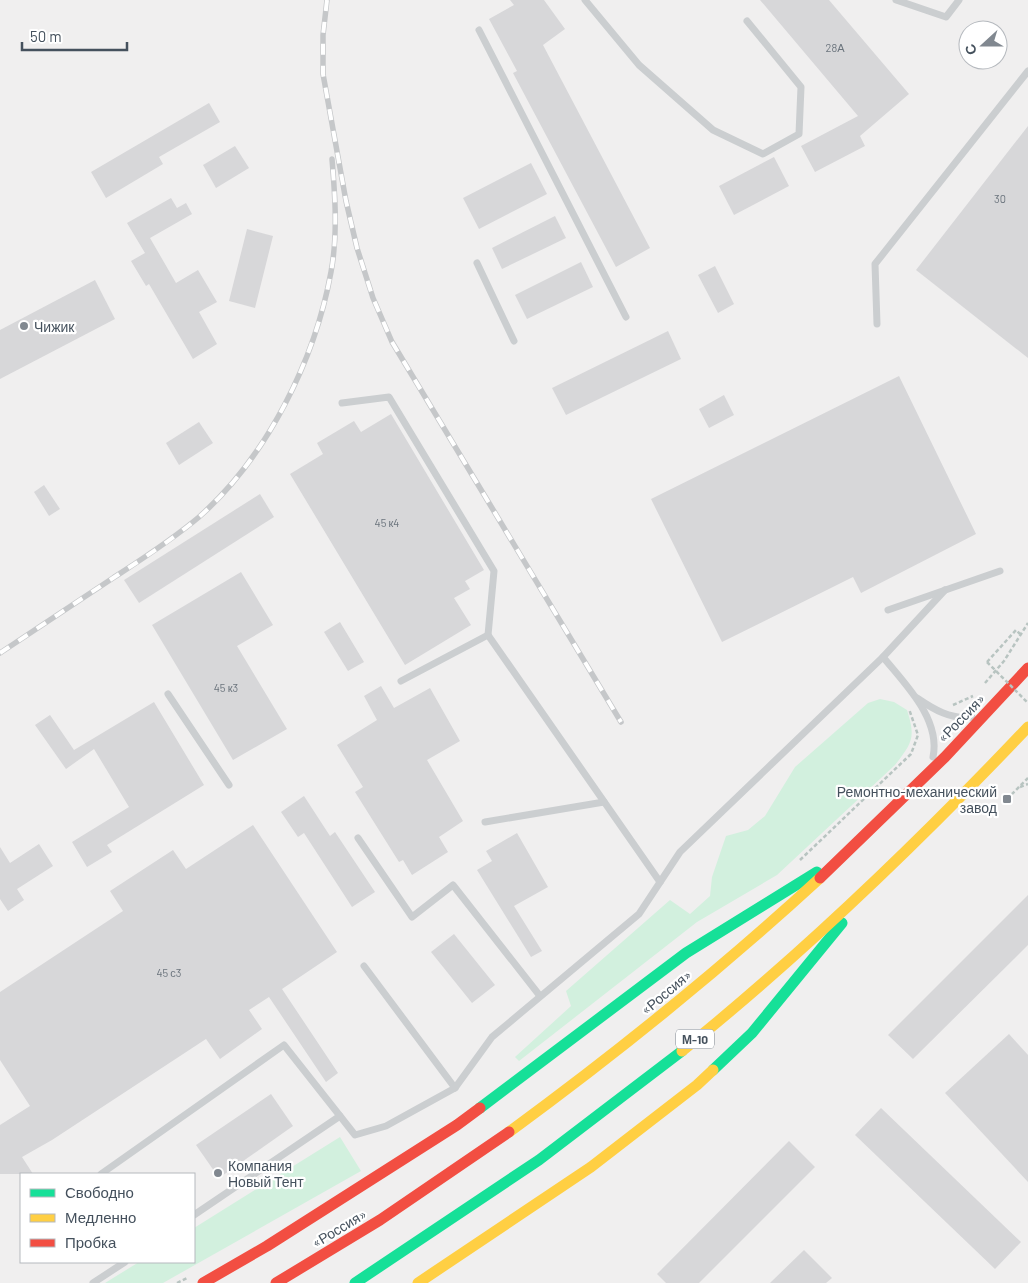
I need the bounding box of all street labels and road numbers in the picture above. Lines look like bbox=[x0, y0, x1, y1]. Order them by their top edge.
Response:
street label: «Россия» bbox=[934, 690, 988, 746]
street label: «Россия» bbox=[637, 966, 695, 1018]
road number: М-10 bbox=[676, 1030, 714, 1048]
street label: «Россия» bbox=[308, 1205, 370, 1251]

